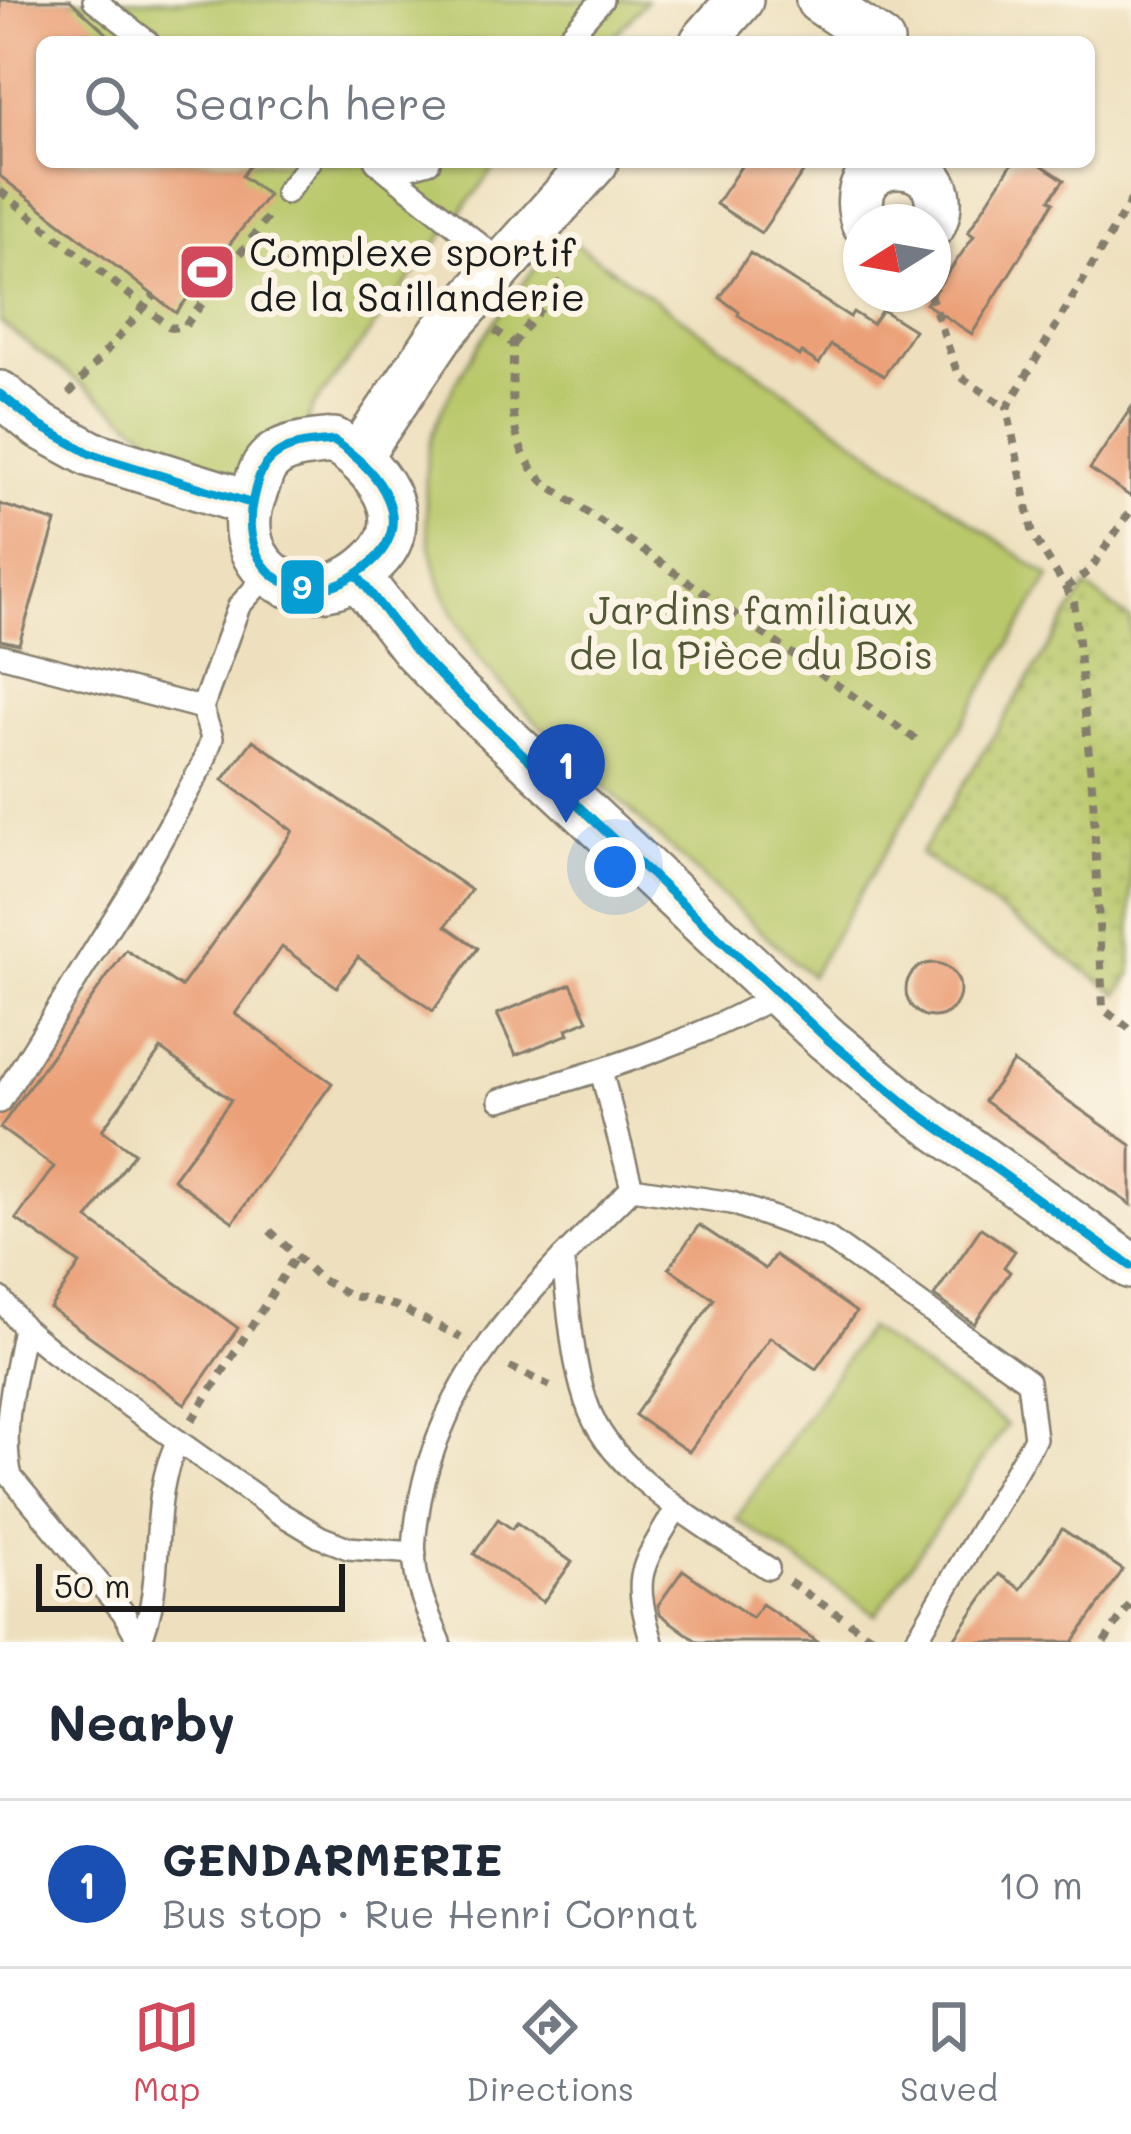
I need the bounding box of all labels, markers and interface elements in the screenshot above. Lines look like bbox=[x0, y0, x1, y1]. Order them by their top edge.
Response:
search box bbox=[36, 36, 1095, 168]
icon: search bbox=[78, 69, 144, 135]
text: Search here bbox=[174, 73, 448, 131]
north arrow bbox=[843, 204, 951, 312]
place label: Complexe sportif de la Saillanderie bbox=[249, 225, 585, 321]
sports icon: Complexe sportif de la Saillanderie bbox=[176, 241, 238, 303]
line badge: 9 bbox=[279, 558, 326, 616]
text: 9 bbox=[292, 564, 312, 607]
park label: Jardins familiaux de la Pièce du Bois bbox=[569, 583, 933, 679]
pin: 1 bbox=[527, 724, 605, 823]
your location bbox=[585, 837, 645, 897]
scale bar bbox=[36, 1558, 345, 1611]
text: 50 m bbox=[54, 1563, 130, 1606]
text: Nearby bbox=[48, 1687, 235, 1754]
text: GENDARMERIE bbox=[162, 1829, 502, 1887]
text: 1 bbox=[78, 1858, 96, 1909]
text: 10 m bbox=[998, 1858, 1083, 1909]
text: Bus stop · Rue Henri Cornat bbox=[162, 1887, 698, 1938]
tab: Map bbox=[133, 1994, 200, 2109]
tab: Directions bbox=[466, 1994, 634, 2109]
tab: Saved bbox=[900, 1994, 998, 2109]

